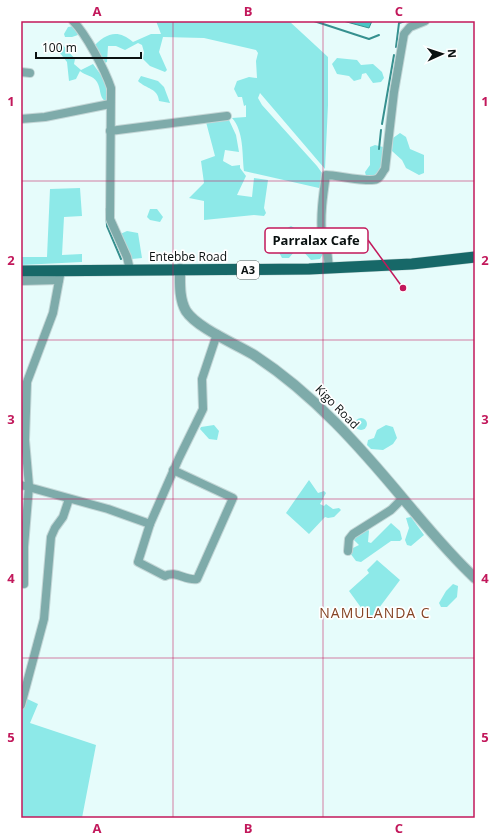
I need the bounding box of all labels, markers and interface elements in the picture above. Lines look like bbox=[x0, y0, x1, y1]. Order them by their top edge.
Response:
text: A bbox=[93, 2, 102, 20]
text: B bbox=[244, 2, 253, 20]
text: C bbox=[395, 2, 403, 20]
scale bar bbox=[36, 34, 141, 60]
north arrow bbox=[422, 34, 462, 74]
text: 100 m bbox=[42, 39, 77, 56]
text: N bbox=[445, 49, 460, 58]
text: 1 bbox=[7, 92, 15, 110]
text: 1 bbox=[481, 92, 489, 110]
callout: Parralax Cafe bbox=[265, 228, 368, 253]
text: Parralax Cafe bbox=[272, 231, 360, 249]
street label: Entebbe Road bbox=[149, 248, 227, 265]
text: 2 bbox=[7, 251, 15, 269]
text: 2 bbox=[481, 251, 489, 269]
road number: A3 bbox=[237, 261, 259, 279]
street label: Kigo Road bbox=[312, 381, 363, 432]
text: 3 bbox=[7, 410, 15, 428]
text: 3 bbox=[481, 410, 489, 428]
text: 4 bbox=[7, 569, 15, 587]
text: 4 bbox=[481, 569, 489, 587]
district label: NAMULANDA C bbox=[319, 603, 431, 622]
text: 5 bbox=[7, 728, 15, 746]
text: 5 bbox=[481, 728, 489, 746]
text: A bbox=[93, 819, 102, 837]
text: B bbox=[244, 819, 253, 837]
text: C bbox=[395, 819, 403, 837]

